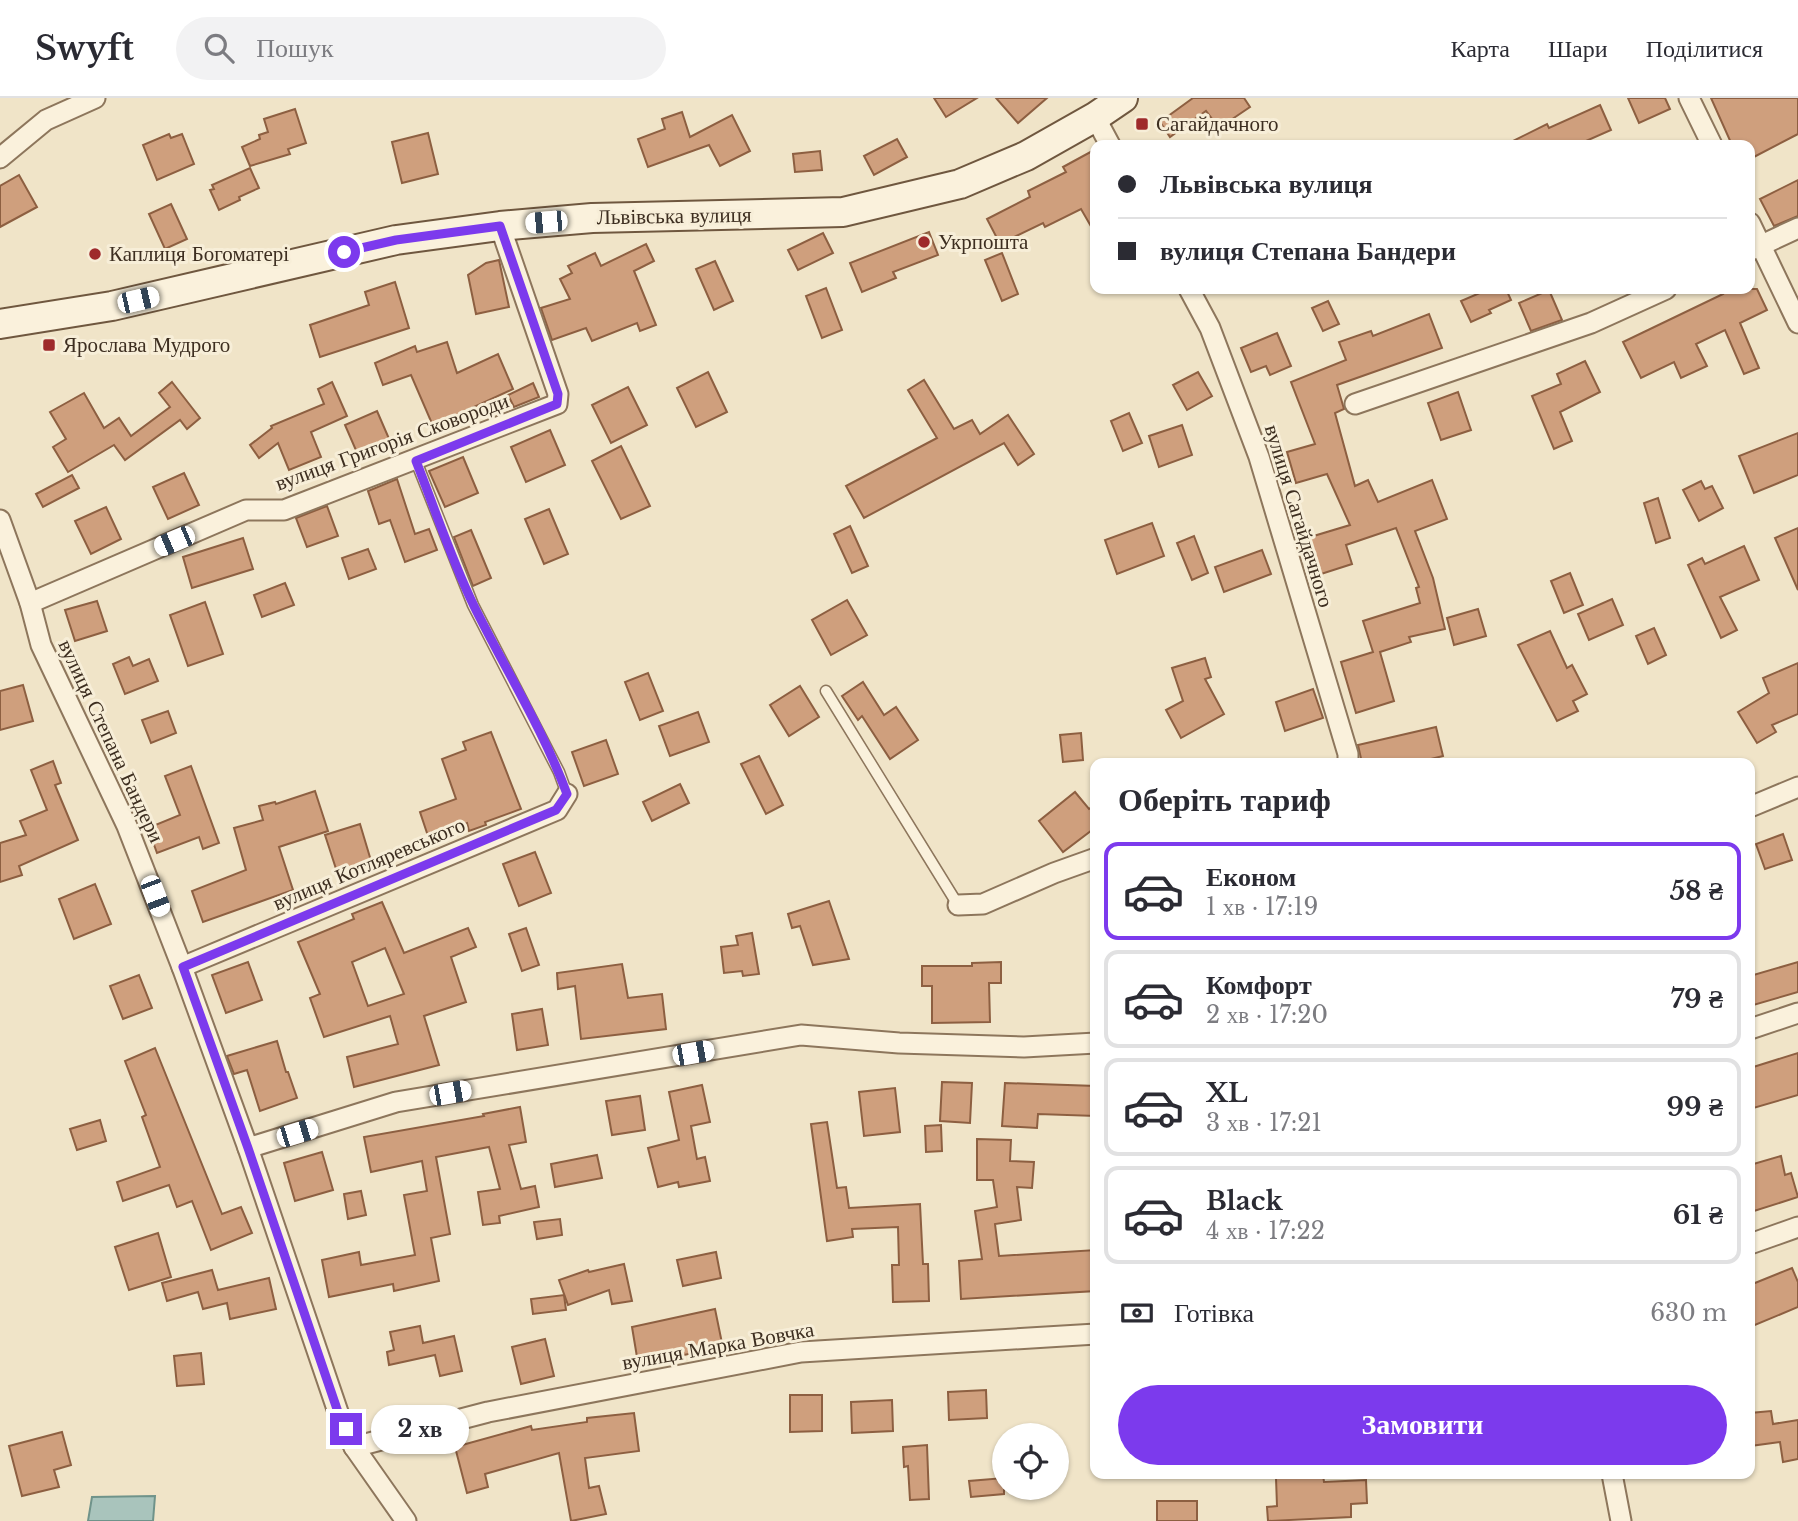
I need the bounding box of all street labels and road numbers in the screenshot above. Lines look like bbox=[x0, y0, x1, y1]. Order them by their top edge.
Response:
street label: Львівська вулиця bbox=[596, 202, 752, 230]
street label: вулиця Григорія Сковороди bbox=[272, 388, 512, 496]
street label: вулиця Сагайдачного bbox=[1259, 421, 1339, 611]
street label: вулиця Степана Бандери bbox=[52, 635, 170, 847]
street label: вулиця Котляревського bbox=[269, 812, 469, 916]
street label: вулиця Марка Вовчка bbox=[620, 1316, 817, 1376]

